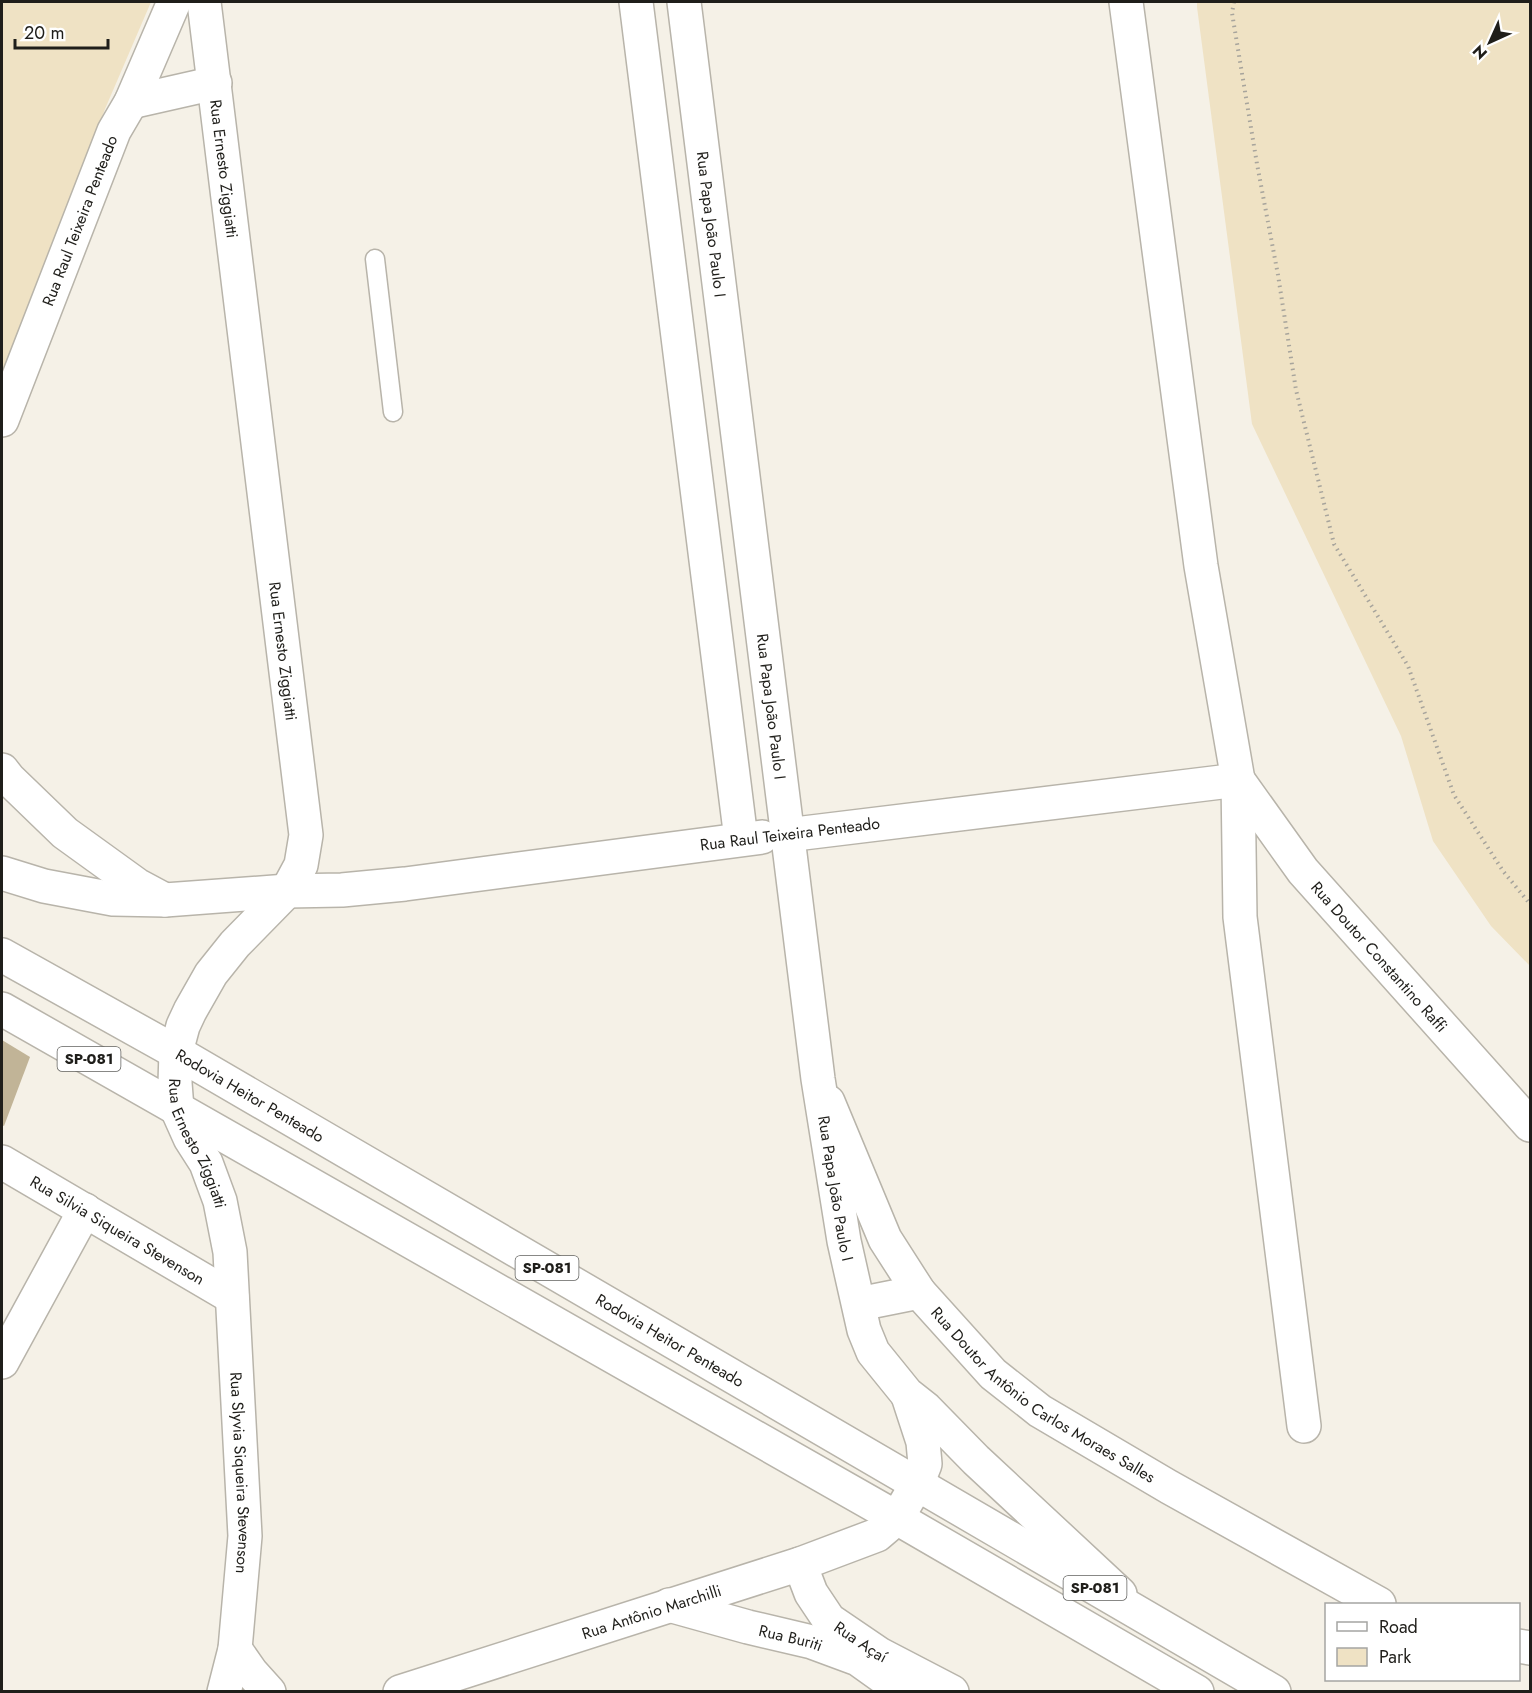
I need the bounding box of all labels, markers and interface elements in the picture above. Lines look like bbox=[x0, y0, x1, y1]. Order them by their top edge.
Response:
scale bar bbox=[15, 12, 108, 50]
north arrow bbox=[1460, 12, 1520, 72]
text: 20 m bbox=[24, 20, 64, 46]
text: N bbox=[1467, 40, 1492, 65]
street label: Rua Ernesto Ziggiatti bbox=[205, 98, 244, 239]
street label: Rua Raul Teixeira Penteado bbox=[36, 132, 123, 309]
street label: Rua Papa João Paulo I bbox=[691, 150, 732, 299]
street label: Rua Ernesto Ziggiatti bbox=[264, 580, 303, 722]
street label: Rua Papa João Paulo I bbox=[751, 632, 792, 781]
street label: Rua Raul Teixeira Penteado bbox=[699, 812, 882, 856]
street label: Rua Doutor Constantino Raffi bbox=[1306, 876, 1453, 1037]
street label: Rodovia Heitor Penteado bbox=[172, 1043, 329, 1148]
road number: SP-081 bbox=[58, 1047, 121, 1071]
street label: Rua Ernesto Ziggiatti bbox=[163, 1078, 233, 1210]
street label: Rua Papa João Paulo I bbox=[813, 1114, 860, 1263]
street label: Rua Silvia Siqueira Stevenson bbox=[26, 1170, 209, 1290]
road number: SP-081 bbox=[516, 1256, 578, 1280]
street label: Rodovia Heitor Penteado bbox=[591, 1288, 749, 1392]
street label: Rua Doutor Antônio Carlos Moraes Salles bbox=[926, 1301, 1160, 1488]
street label: Rua Slyvia Siqueira Stevenson bbox=[225, 1371, 257, 1575]
road number: SP-081 bbox=[1064, 1576, 1126, 1600]
street label: Rua Antônio Marchilli bbox=[579, 1578, 724, 1645]
legend bbox=[1325, 1603, 1520, 1681]
text: Road bbox=[1379, 1614, 1418, 1640]
street label: Rua Açaí bbox=[830, 1615, 892, 1668]
street label: Rua Buriti bbox=[757, 1618, 826, 1657]
text: Park bbox=[1379, 1644, 1411, 1670]

